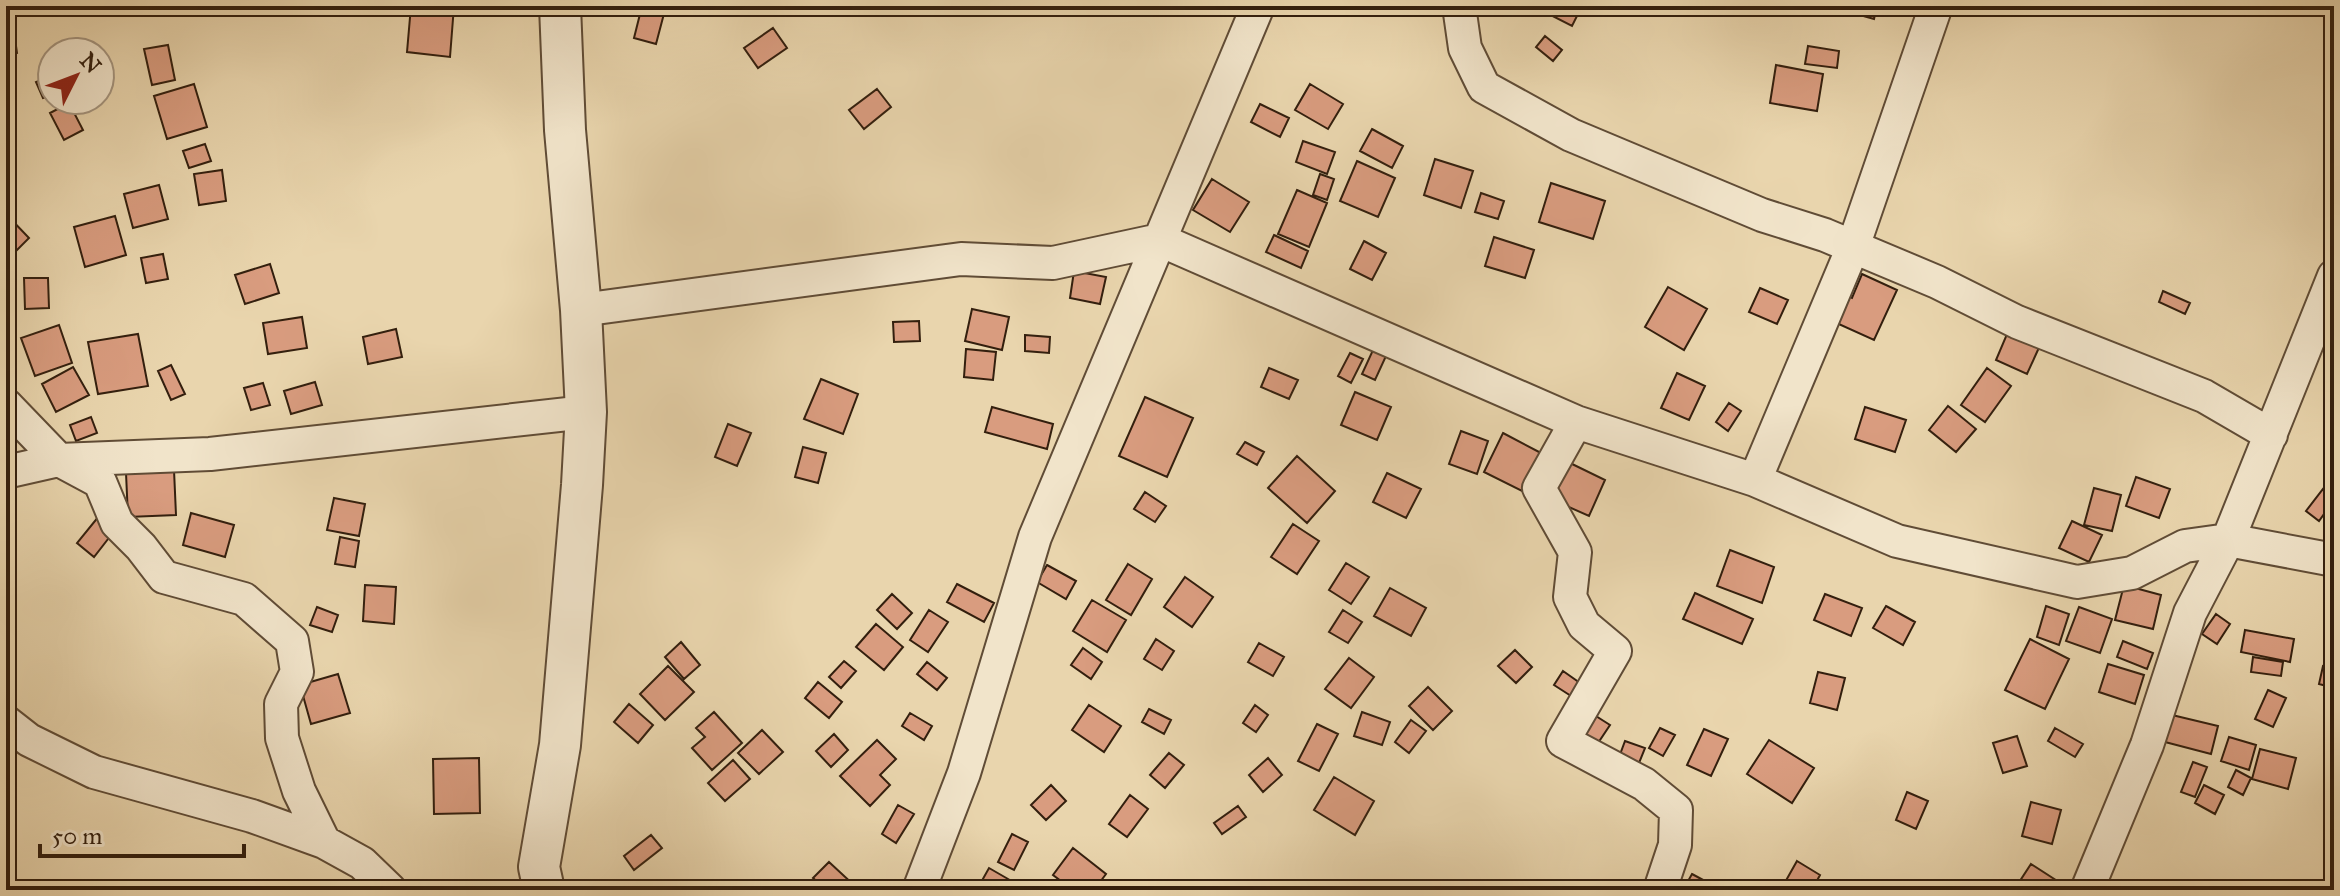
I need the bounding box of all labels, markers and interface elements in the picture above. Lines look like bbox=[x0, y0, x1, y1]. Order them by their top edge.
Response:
north arrow bbox=[36, 36, 116, 116]
text: N bbox=[74, 47, 107, 79]
scale bar bbox=[40, 808, 244, 858]
text: 50 m bbox=[52, 821, 102, 851]

